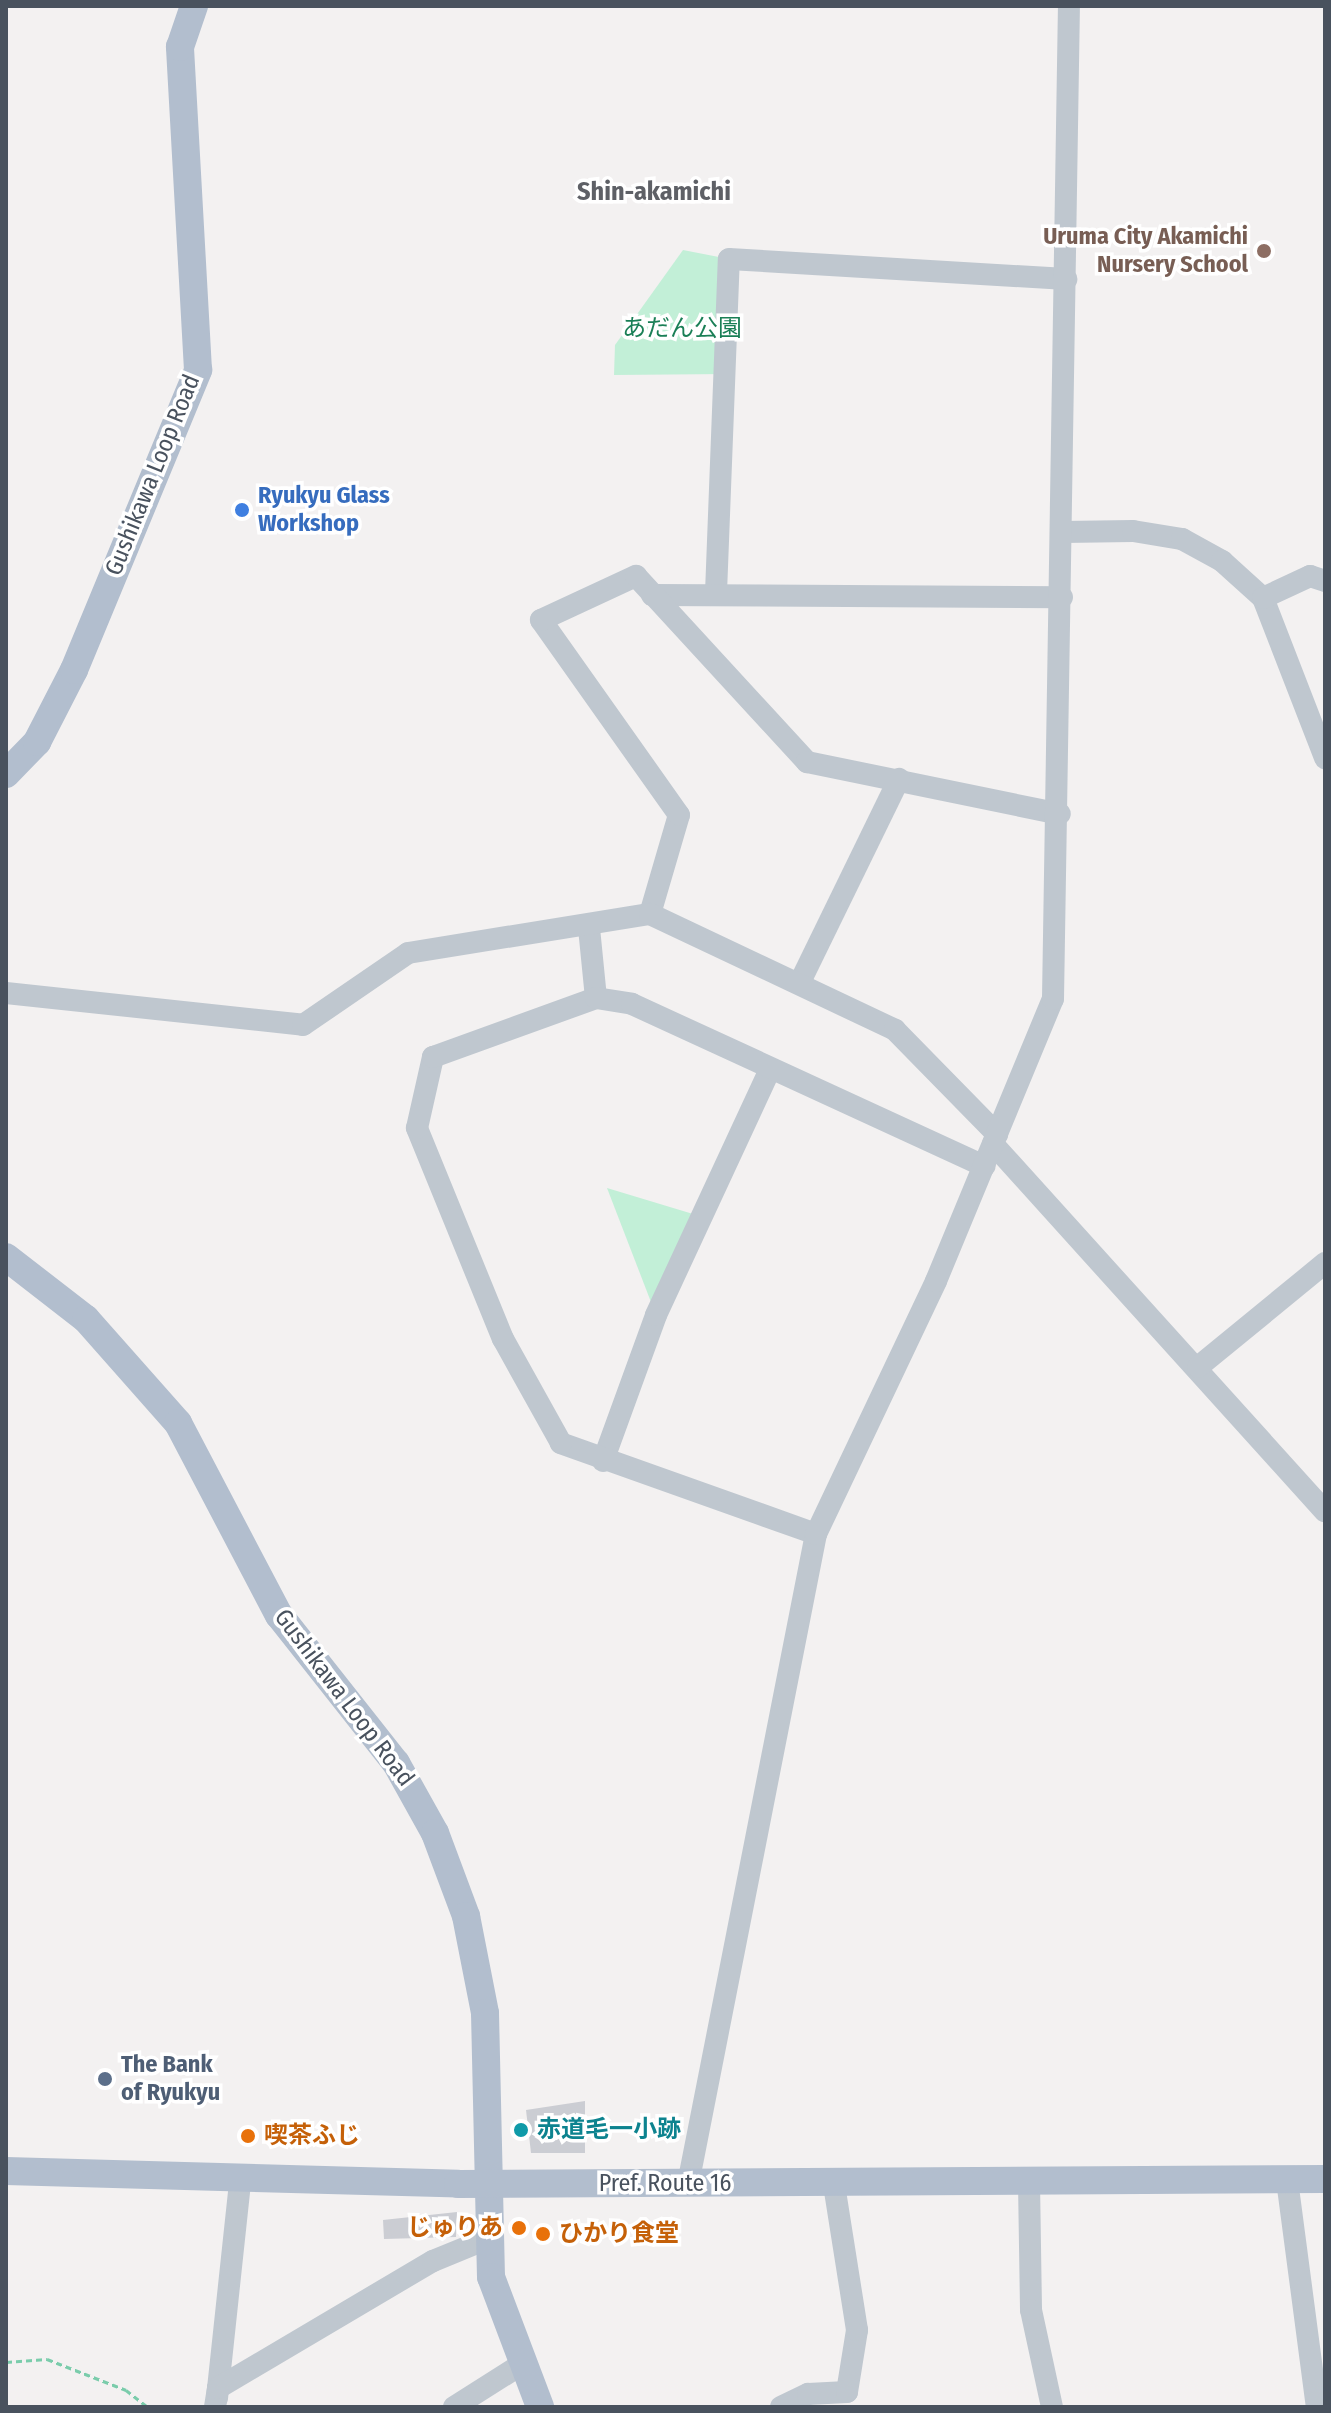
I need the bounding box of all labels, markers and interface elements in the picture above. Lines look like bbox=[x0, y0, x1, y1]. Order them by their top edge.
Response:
district label: Shin-akamichi bbox=[577, 176, 731, 208]
place label: Uruma City Akamichi Nursery School bbox=[1043, 223, 1248, 279]
marker: Uruma City Akamichi Nursery School bbox=[1255, 242, 1273, 260]
park label: あだん公園 bbox=[622, 315, 742, 343]
street label: Gushikawa Loop Road bbox=[100, 370, 206, 580]
place label: Ryukyu Glass Workshop bbox=[258, 482, 390, 538]
marker: Ryukyu Glass Workshop bbox=[233, 501, 251, 519]
street label: Gushikawa Loop Road bbox=[268, 1604, 420, 1792]
place label: The Bank of Ryukyu bbox=[121, 2051, 220, 2107]
marker: The Bank of Ryukyu bbox=[96, 2070, 114, 2088]
place label: 赤道毛一小跡 bbox=[537, 2116, 681, 2144]
marker: 赤道毛一小跡 bbox=[512, 2121, 530, 2139]
place label: 喫茶ふじ bbox=[264, 2122, 360, 2150]
marker: 喫茶ふじ bbox=[239, 2127, 257, 2145]
street label: Pref. Route 16 bbox=[599, 2170, 731, 2198]
place label: じゅりあ bbox=[407, 2214, 503, 2242]
marker: じゅりあ bbox=[510, 2219, 528, 2237]
place label: ひかり食堂 bbox=[559, 2220, 679, 2248]
marker: ひかり食堂 bbox=[534, 2225, 552, 2243]

